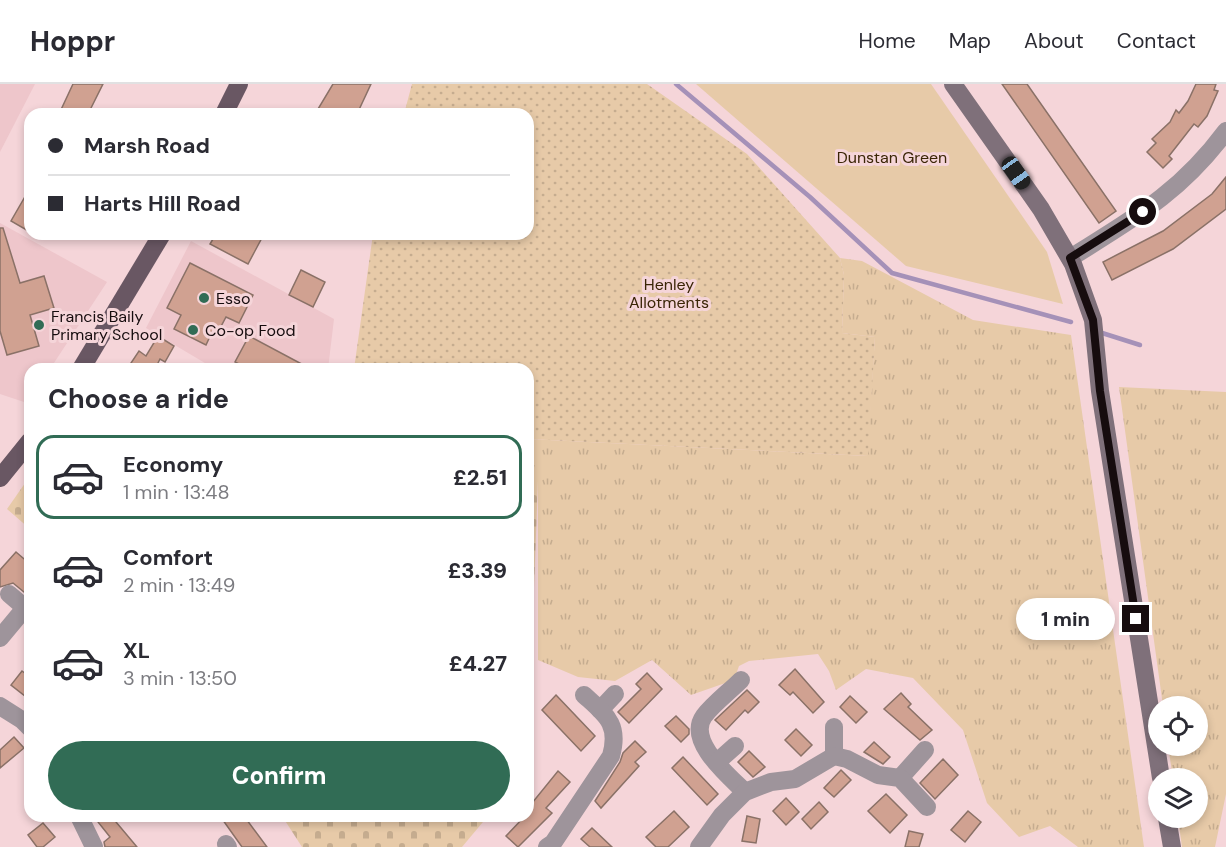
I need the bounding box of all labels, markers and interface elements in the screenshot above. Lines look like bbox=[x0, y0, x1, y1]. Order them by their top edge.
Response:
text: Hoppr bbox=[30, 23, 115, 60]
text: Home bbox=[858, 27, 916, 55]
text: Map bbox=[949, 27, 991, 55]
text: About bbox=[1024, 27, 1084, 55]
text: Contact bbox=[1117, 27, 1196, 55]
text: Marsh Road bbox=[84, 131, 210, 160]
park label: Dunstan Green bbox=[837, 147, 947, 168]
car bbox=[998, 153, 1034, 193]
text: Harts Hill Road bbox=[84, 189, 241, 218]
route start bbox=[1129, 198, 1156, 225]
park label: Henley Allotments bbox=[629, 274, 709, 313]
place label: Esso bbox=[216, 288, 251, 309]
marker: Esso bbox=[197, 291, 211, 305]
place label: Francis Baily Primary School bbox=[51, 306, 162, 345]
marker: Francis Baily Primary School bbox=[32, 318, 46, 332]
place label: Co-op Food bbox=[205, 320, 296, 341]
marker: Co-op Food bbox=[186, 323, 200, 337]
text: Choose a ride bbox=[48, 381, 229, 416]
icon: car bbox=[51, 450, 105, 504]
text: Economy bbox=[123, 450, 223, 479]
text: £2.51 bbox=[453, 463, 507, 492]
text: 1 min · 13:48 bbox=[123, 479, 230, 505]
icon: car bbox=[51, 543, 105, 597]
text: Comfort bbox=[123, 543, 213, 572]
text: £3.39 bbox=[447, 556, 507, 585]
text: 2 min · 13:49 bbox=[123, 572, 235, 598]
callout: 1 min bbox=[1016, 598, 1115, 640]
route end bbox=[1122, 605, 1149, 632]
text: 1 min bbox=[1041, 606, 1090, 632]
icon: car bbox=[51, 636, 105, 690]
text: XL bbox=[123, 636, 150, 665]
text: £4.27 bbox=[449, 649, 507, 678]
text: 3 min · 13:50 bbox=[123, 665, 237, 691]
map controls bbox=[1148, 696, 1208, 828]
button: locate bbox=[1148, 696, 1208, 756]
button: Confirm bbox=[48, 741, 510, 810]
button: layers bbox=[1148, 768, 1208, 828]

